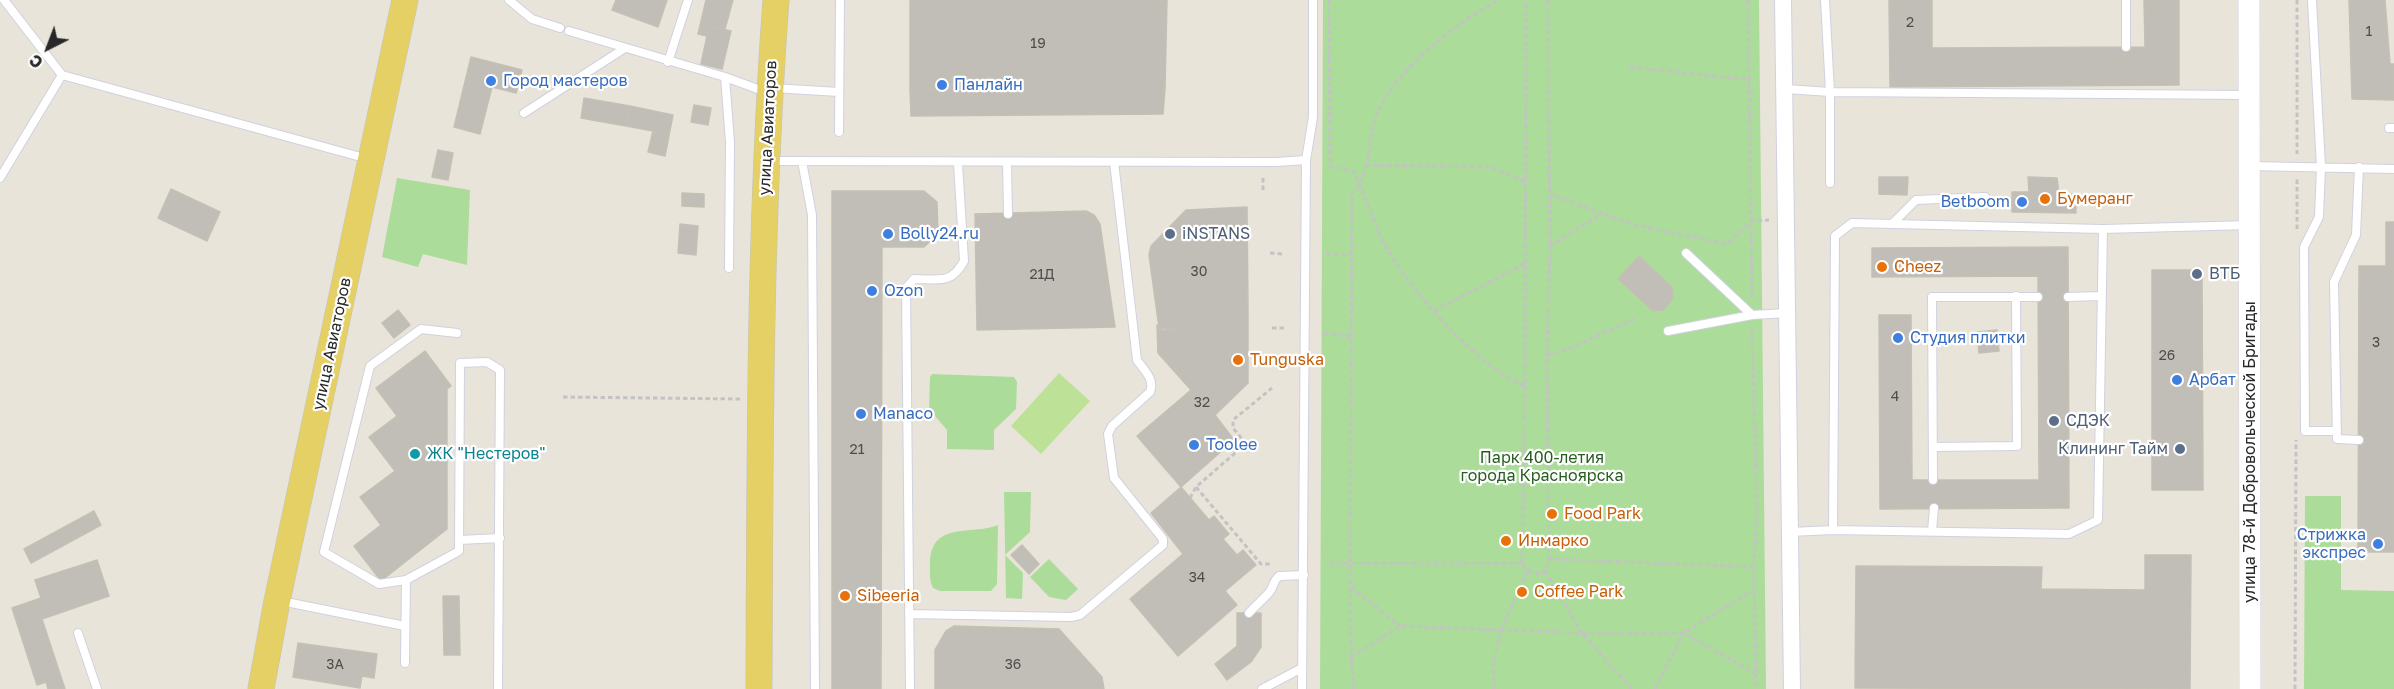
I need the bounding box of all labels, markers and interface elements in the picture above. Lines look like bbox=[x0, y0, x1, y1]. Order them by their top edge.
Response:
house number: 2 bbox=[1906, 15, 1914, 31]
north arrow bbox=[18, 18, 78, 78]
house number: 1 bbox=[2366, 24, 2372, 40]
house number: 19 bbox=[1030, 36, 1046, 52]
text: С bbox=[25, 50, 47, 73]
street label: улица Авиаторов bbox=[755, 60, 781, 196]
place label: Город мастеров bbox=[503, 71, 627, 91]
marker: Город мастеров bbox=[484, 74, 498, 88]
place label: Панлайн bbox=[954, 75, 1023, 95]
marker: Панлайн bbox=[935, 78, 949, 92]
place label: Бумеранг bbox=[2057, 189, 2133, 209]
place label: Betboom bbox=[1940, 192, 2010, 212]
marker: Бумеранг bbox=[2038, 192, 2052, 206]
marker: Betboom bbox=[2015, 195, 2029, 209]
place label: Bolly24.ru bbox=[900, 224, 979, 244]
place label: iNSTANS bbox=[1182, 224, 1250, 244]
marker: Bolly24.ru bbox=[881, 227, 895, 241]
marker: iNSTANS bbox=[1163, 227, 1177, 241]
place label: Cheez bbox=[1894, 257, 1941, 277]
marker: Cheez bbox=[1875, 260, 1889, 274]
house number: 30 bbox=[1191, 264, 1207, 280]
place label: ВТБ bbox=[2209, 264, 2240, 284]
house number: 21Д bbox=[1029, 267, 1055, 283]
marker: ВТБ bbox=[2190, 267, 2204, 281]
street label: улица Авиаторов bbox=[309, 276, 355, 412]
place label: Ozon bbox=[884, 281, 923, 301]
marker: Ozon bbox=[865, 284, 879, 298]
street label: улица 78-й Добровольческой Бригады bbox=[2240, 301, 2260, 603]
place label: Студия плитки bbox=[1910, 328, 2026, 348]
marker: Студия плитки bbox=[1891, 331, 1905, 345]
house number: 3 bbox=[2372, 335, 2380, 351]
house number: 26 bbox=[2159, 348, 2175, 364]
place label: Tunguska bbox=[1250, 350, 1324, 370]
marker: Tunguska bbox=[1231, 353, 1245, 367]
place label: Арбат bbox=[2189, 370, 2236, 390]
marker: Арбат bbox=[2170, 373, 2184, 387]
house number: 4 bbox=[1891, 389, 1899, 405]
house number: 32 bbox=[1194, 395, 1210, 411]
place label: Manaco bbox=[873, 404, 933, 424]
marker: Manaco bbox=[854, 407, 868, 421]
place label: СДЭК bbox=[2066, 411, 2110, 431]
marker: СДЭК bbox=[2047, 414, 2061, 428]
place label: Toolee bbox=[1206, 435, 1257, 455]
marker: Toolee bbox=[1187, 438, 1201, 452]
place label: Клининг Тайм bbox=[2058, 439, 2168, 459]
house number: 21 bbox=[850, 442, 864, 458]
marker: Клининг Тайм bbox=[2173, 442, 2187, 456]
place label: ЖК "Нестеров" bbox=[427, 444, 545, 464]
marker: ЖК "Нестеров" bbox=[408, 447, 422, 461]
park label: Парк 400-летия города Красноярска bbox=[1461, 448, 1623, 486]
place label: Food Park bbox=[1564, 504, 1641, 524]
marker: Food Park bbox=[1545, 507, 1559, 521]
place label: Стрижка экспрес bbox=[2297, 525, 2366, 563]
place label: Инмарко bbox=[1518, 531, 1589, 551]
marker: Инмарко bbox=[1499, 534, 1513, 548]
marker: Стрижка экспрес bbox=[2371, 537, 2385, 551]
house number: 34 bbox=[1189, 570, 1205, 586]
place label: Coffee Park bbox=[1534, 582, 1623, 602]
marker: Coffee Park bbox=[1515, 585, 1529, 599]
place label: Sibeeria bbox=[857, 586, 919, 606]
marker: Sibeeria bbox=[838, 589, 852, 603]
house number: 3А bbox=[326, 657, 344, 673]
house number: 36 bbox=[1005, 657, 1021, 673]

